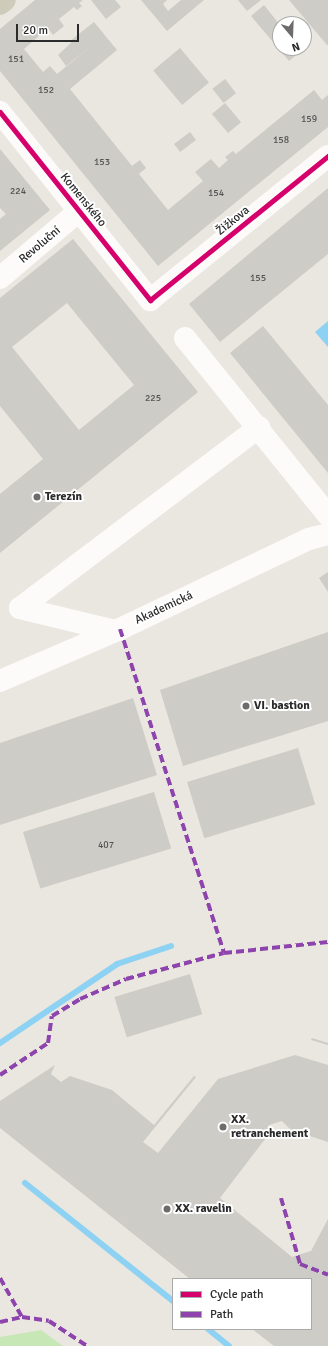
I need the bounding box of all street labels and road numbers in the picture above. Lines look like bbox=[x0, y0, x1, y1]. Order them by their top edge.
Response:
street label: Komenského bbox=[57, 170, 109, 230]
street label: Žižkova bbox=[213, 203, 253, 239]
street label: Revoluční bbox=[16, 223, 64, 267]
street label: Akademická bbox=[133, 588, 195, 628]

